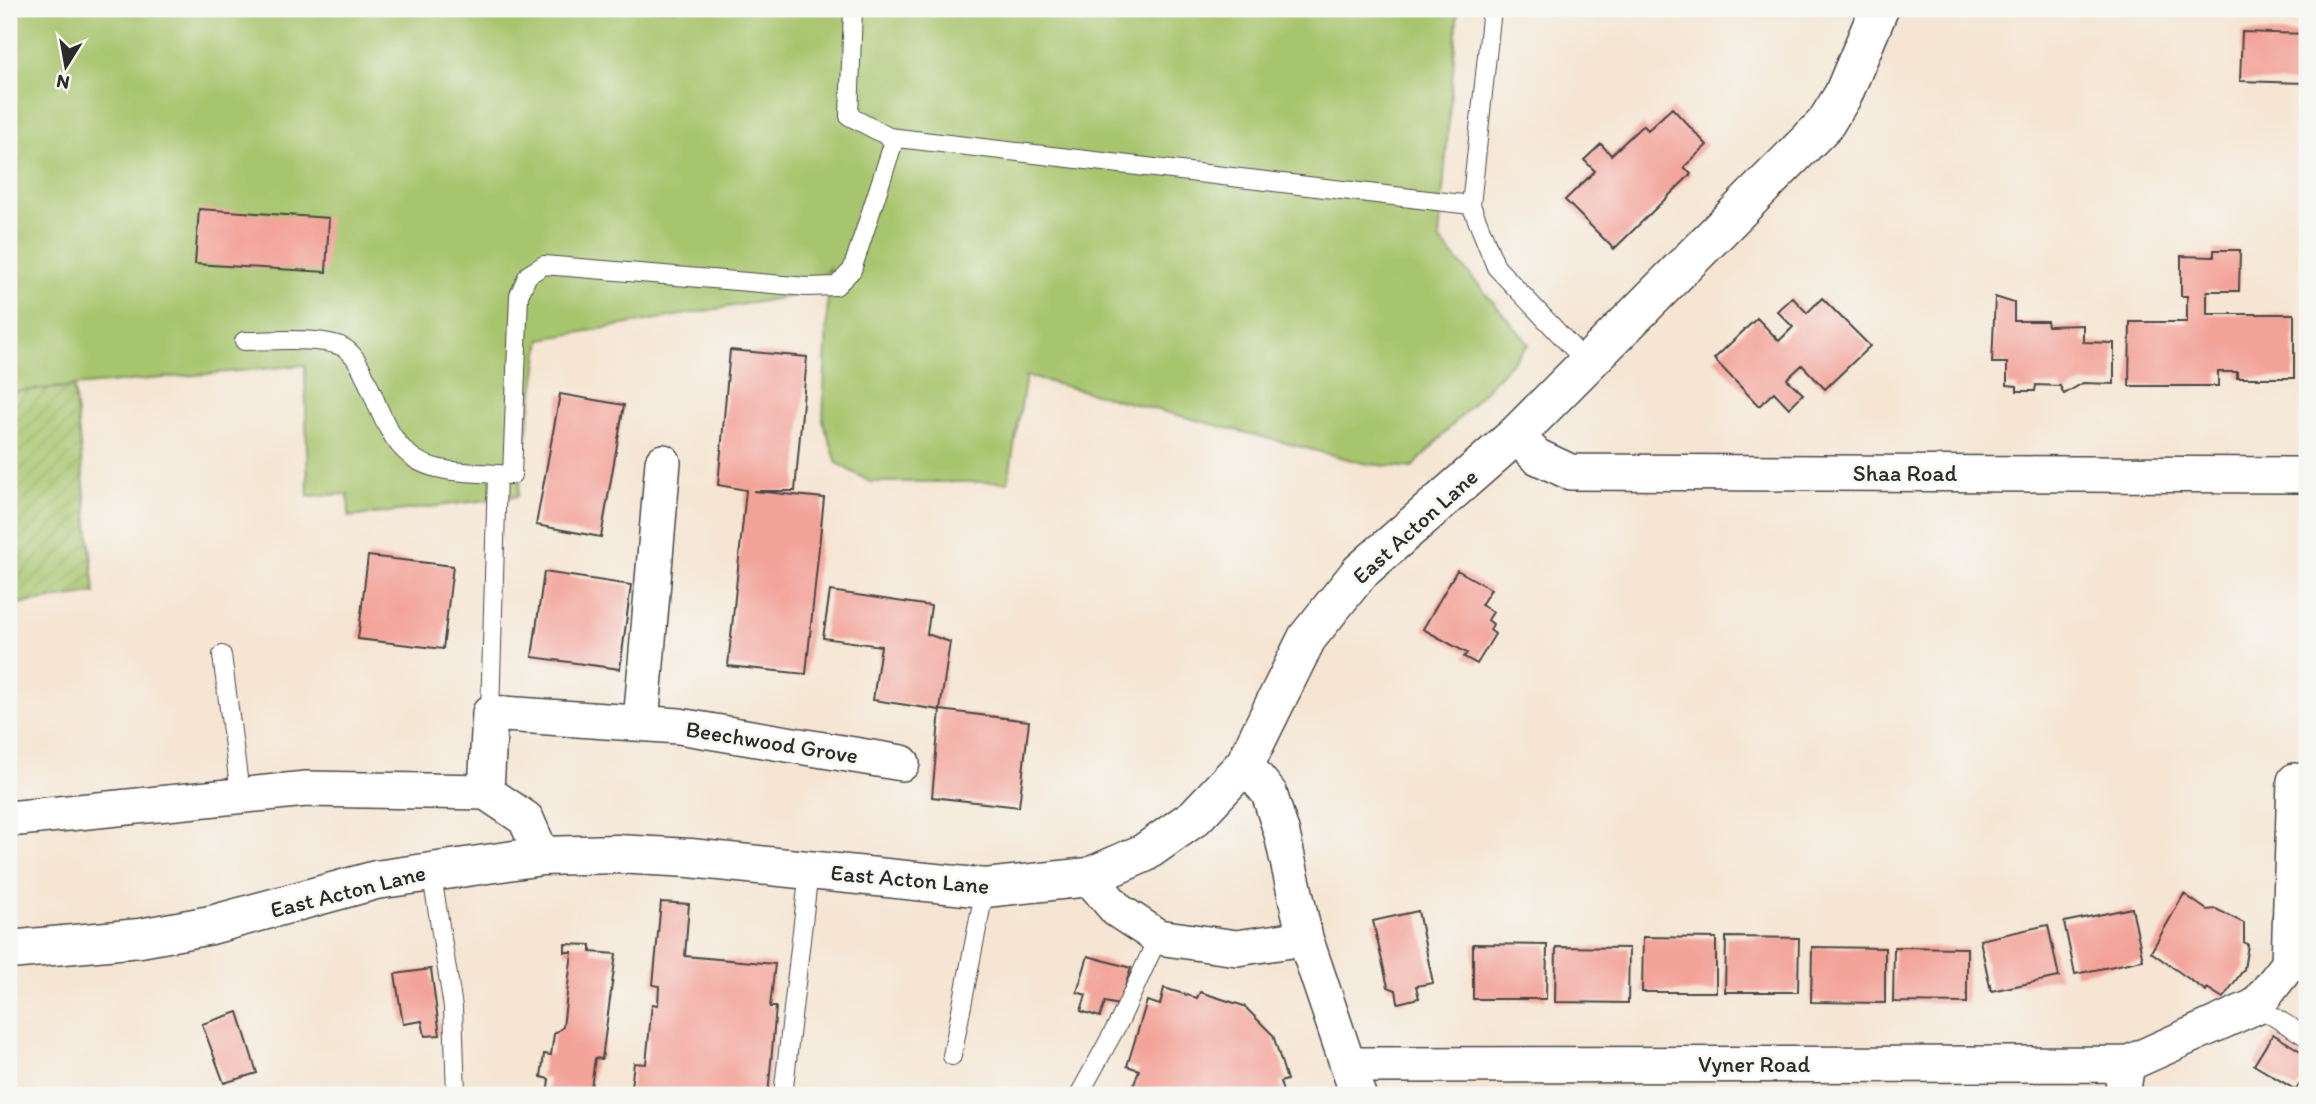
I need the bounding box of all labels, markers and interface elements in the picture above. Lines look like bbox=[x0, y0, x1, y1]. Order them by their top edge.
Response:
north arrow bbox=[32, 32, 102, 102]
text: N bbox=[54, 70, 71, 95]
street label: Shaa Road bbox=[1853, 459, 1957, 487]
street label: East Acton Lane bbox=[1347, 462, 1483, 590]
street label: Beechwood Grove bbox=[684, 715, 860, 769]
street label: East Acton Lane bbox=[267, 858, 429, 924]
street label: East Acton Lane bbox=[830, 858, 990, 900]
street label: Vyner Road bbox=[1698, 1050, 1810, 1078]

